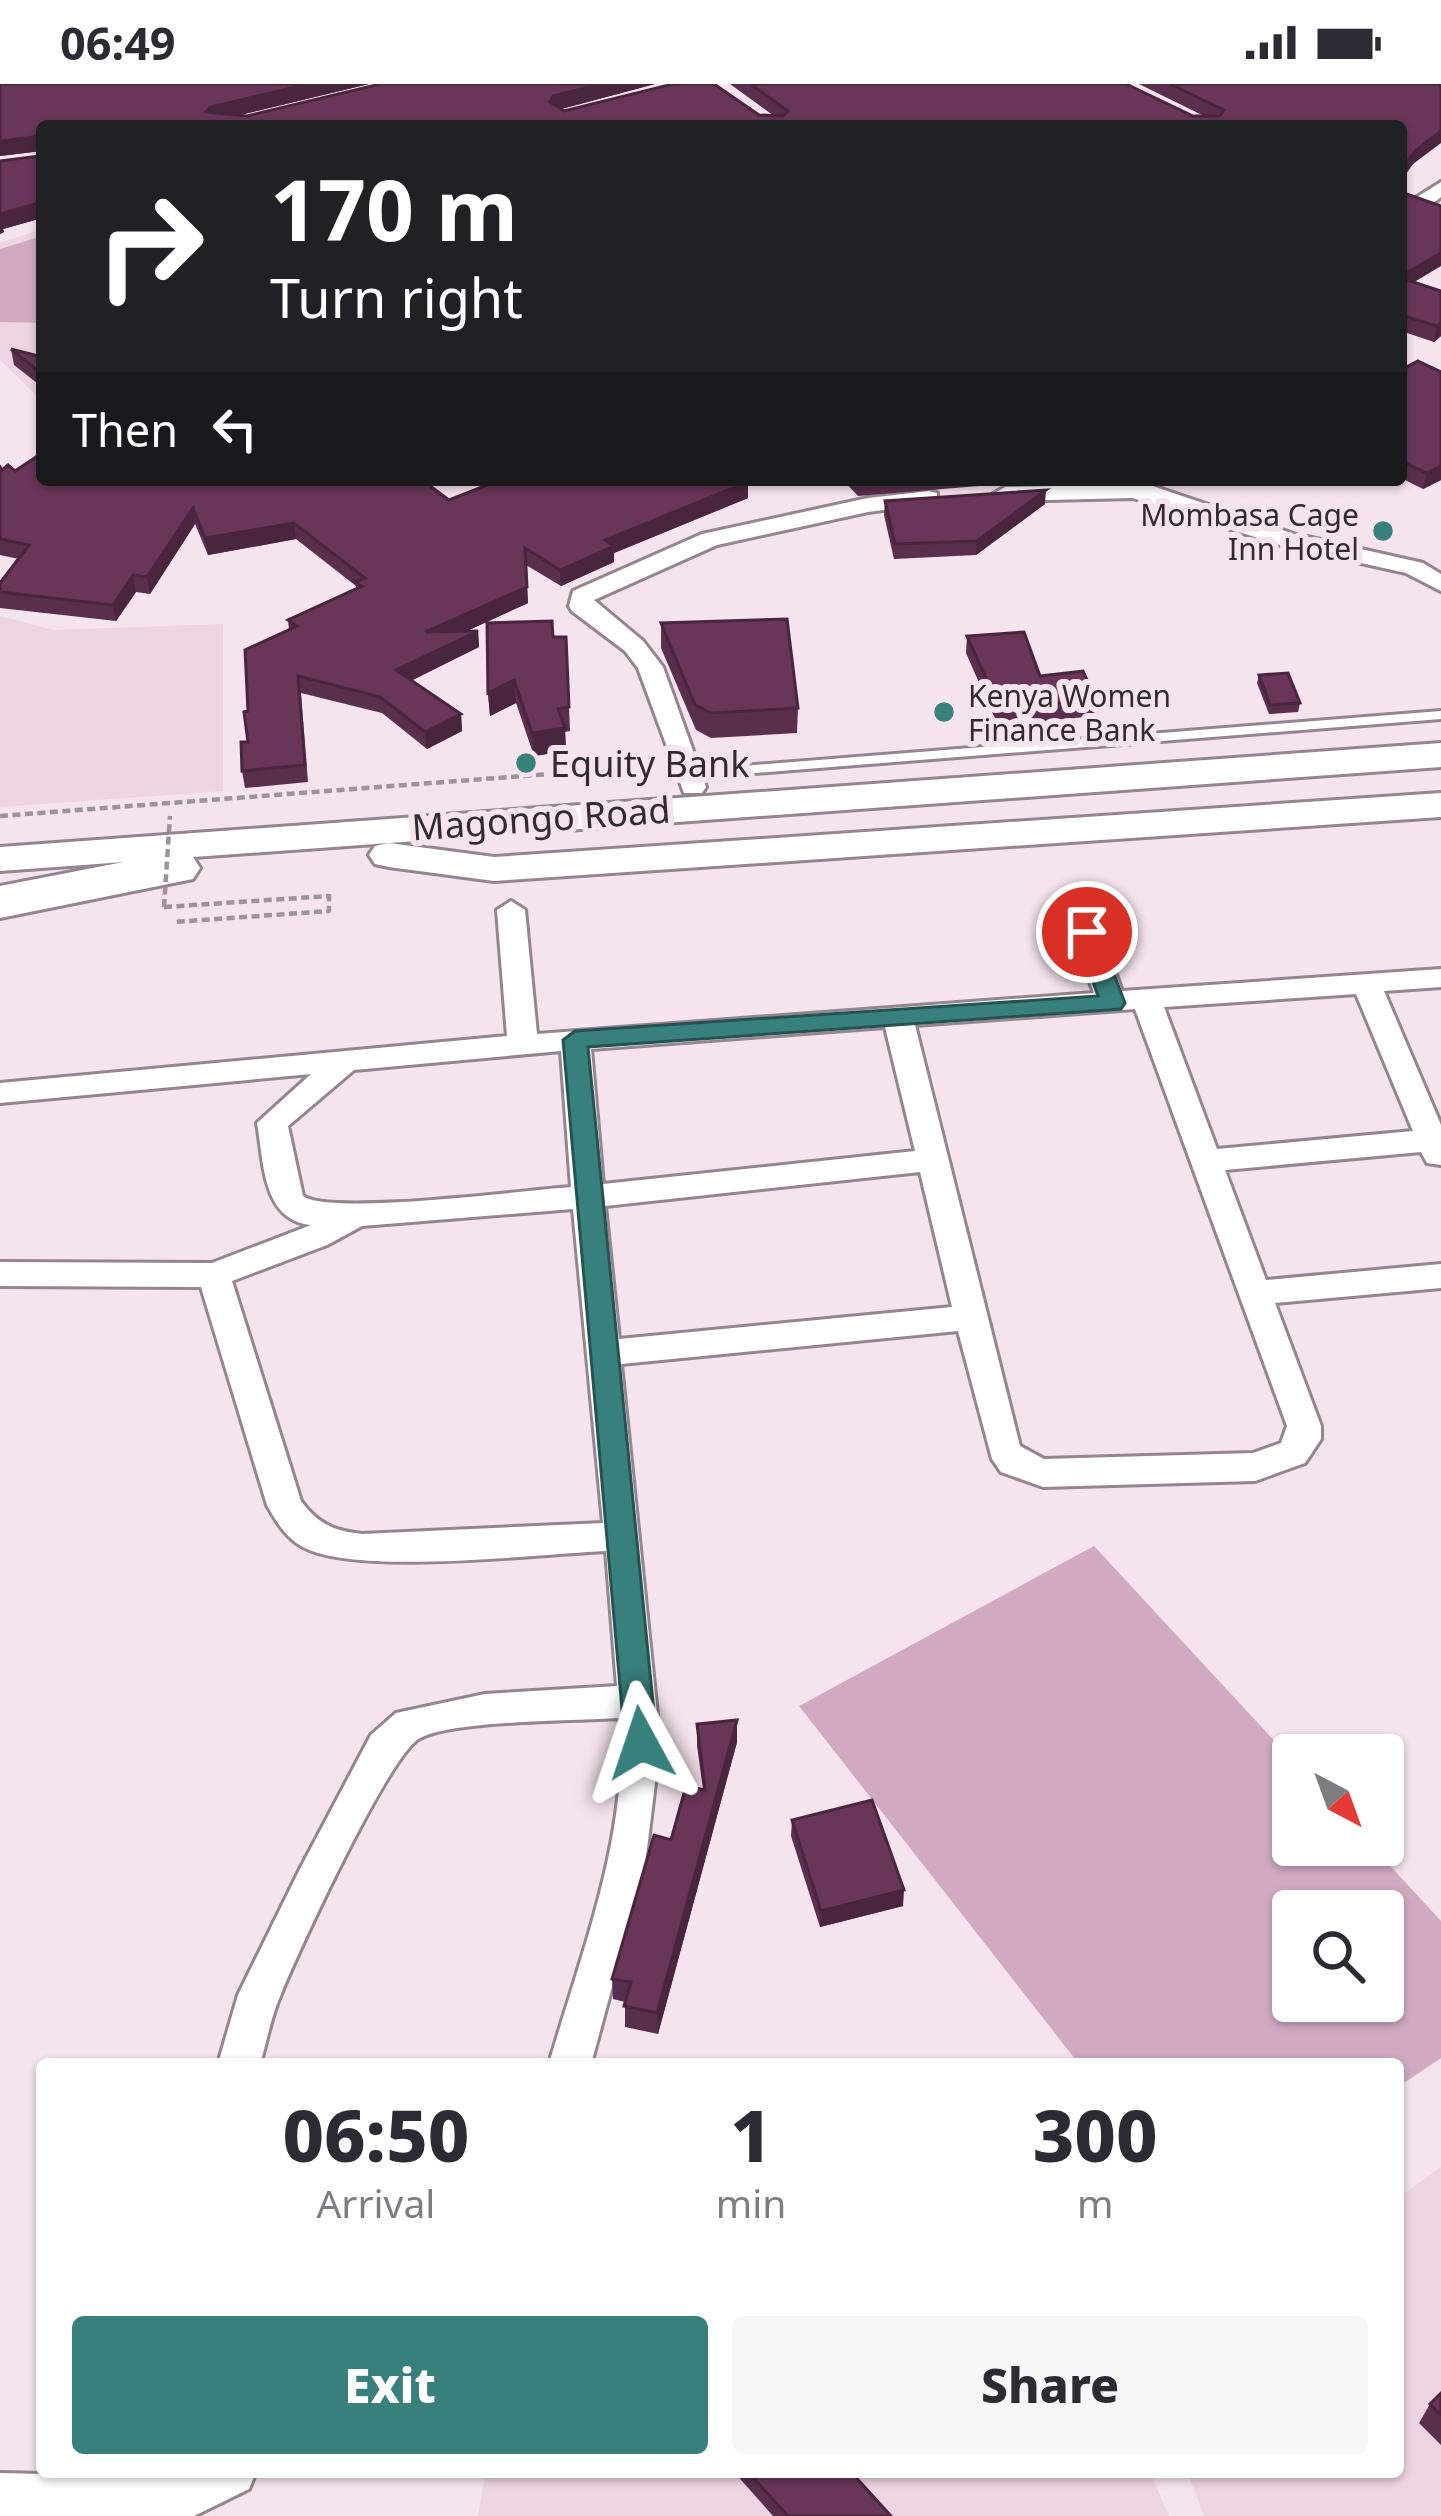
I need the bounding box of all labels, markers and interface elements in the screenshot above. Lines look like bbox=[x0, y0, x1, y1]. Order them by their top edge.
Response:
text: 06:49 bbox=[60, 12, 176, 73]
text: 170 m bbox=[270, 151, 518, 266]
icon: right bbox=[72, 168, 228, 324]
text: Turn right bbox=[270, 260, 523, 334]
icon: left bbox=[202, 396, 268, 462]
text: Then bbox=[72, 399, 178, 460]
place label: Mombasa Cage Inn Hotel bbox=[1140, 494, 1359, 569]
marker: Mombasa Cage Inn Hotel bbox=[1370, 518, 1396, 544]
place label: Kenya Women Finance Bank bbox=[968, 675, 1171, 750]
marker: Kenya Women Finance Bank bbox=[931, 699, 957, 725]
place label: Equity Bank bbox=[550, 739, 749, 788]
marker: Equity Bank bbox=[513, 750, 539, 776]
street label: Magongo Road bbox=[410, 785, 672, 851]
pin bbox=[1036, 881, 1138, 983]
icon: arrive bbox=[1054, 899, 1120, 965]
position arrow bbox=[578, 1680, 704, 1806]
north arrow bbox=[1272, 1734, 1404, 1866]
map controls bbox=[1272, 1734, 1404, 2022]
button: search bbox=[1272, 1890, 1404, 2022]
text: 06:50 bbox=[282, 2085, 469, 2183]
text: 1 bbox=[730, 2085, 772, 2183]
text: 300 bbox=[1033, 2085, 1158, 2183]
text: Arrival bbox=[316, 2176, 435, 2229]
text: min bbox=[716, 2176, 786, 2229]
text: m bbox=[1077, 2176, 1113, 2229]
button: Exit bbox=[72, 2316, 708, 2454]
button: Share bbox=[732, 2316, 1368, 2454]

